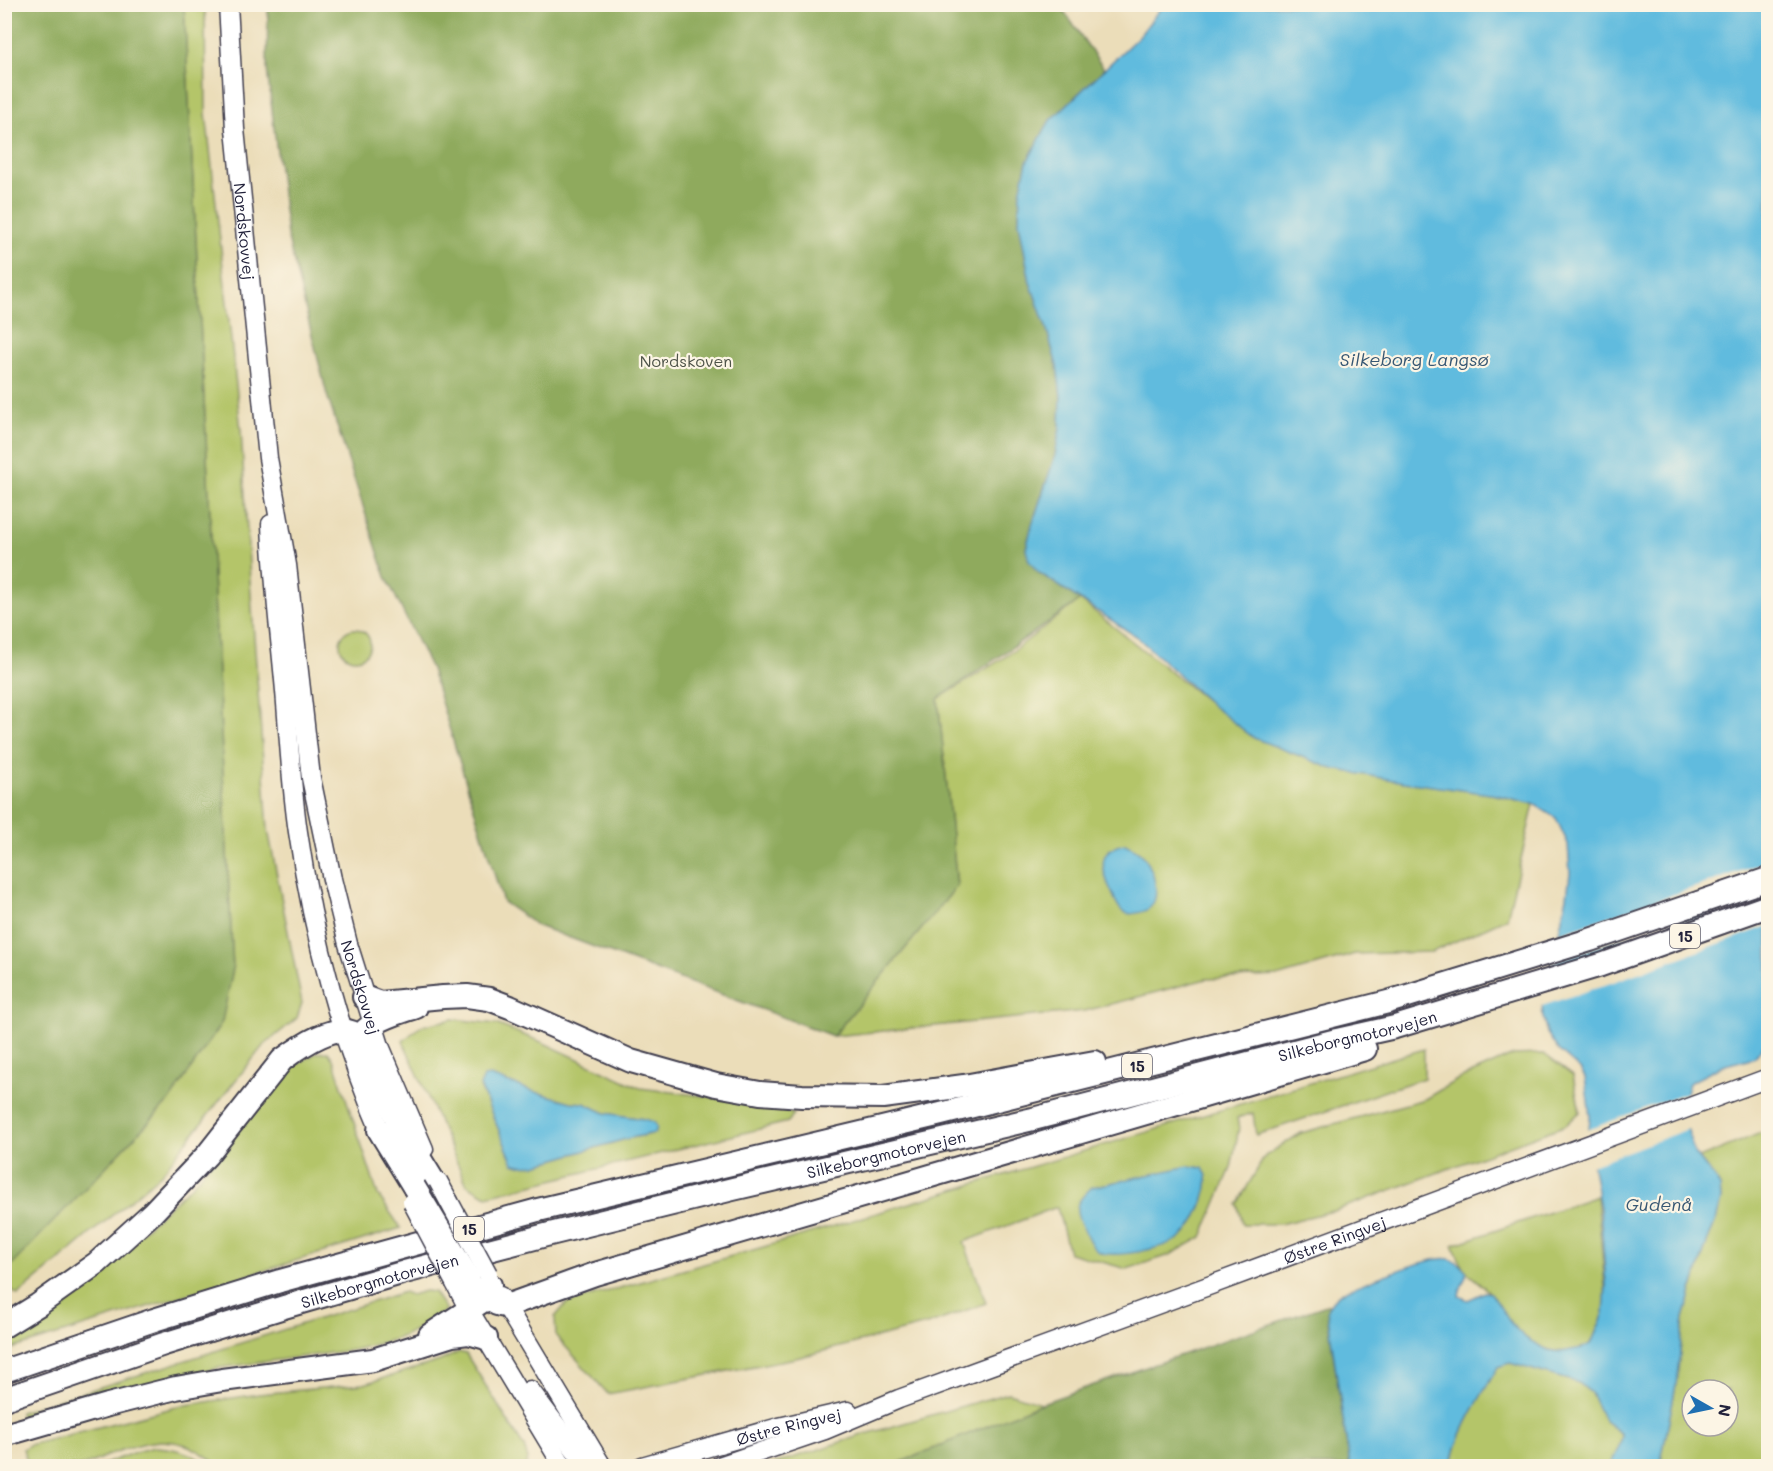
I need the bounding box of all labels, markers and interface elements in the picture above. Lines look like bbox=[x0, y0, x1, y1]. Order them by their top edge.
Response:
street label: Nordskovvej bbox=[230, 182, 261, 281]
water label: Silkeborg Langsø bbox=[1340, 347, 1489, 371]
park label: Nordskoven bbox=[640, 350, 732, 371]
road number: 15 bbox=[1670, 924, 1700, 948]
street label: Nordskovvej bbox=[337, 937, 386, 1037]
street label: Silkeborgmotorvejen bbox=[1276, 1005, 1439, 1065]
road number: 15 bbox=[1122, 1054, 1152, 1078]
street label: Silkeborgmotorvejen bbox=[804, 1125, 967, 1182]
water label: Gudenå bbox=[1626, 1192, 1692, 1216]
street label: Østre Ringvej bbox=[1280, 1211, 1389, 1268]
road number: 15 bbox=[454, 1217, 484, 1241]
street label: Silkeborgmotorvejen bbox=[298, 1248, 461, 1312]
north arrow bbox=[1680, 1378, 1740, 1438]
street label: Østre Ringvej bbox=[734, 1402, 843, 1449]
text: N bbox=[1714, 1403, 1737, 1418]

